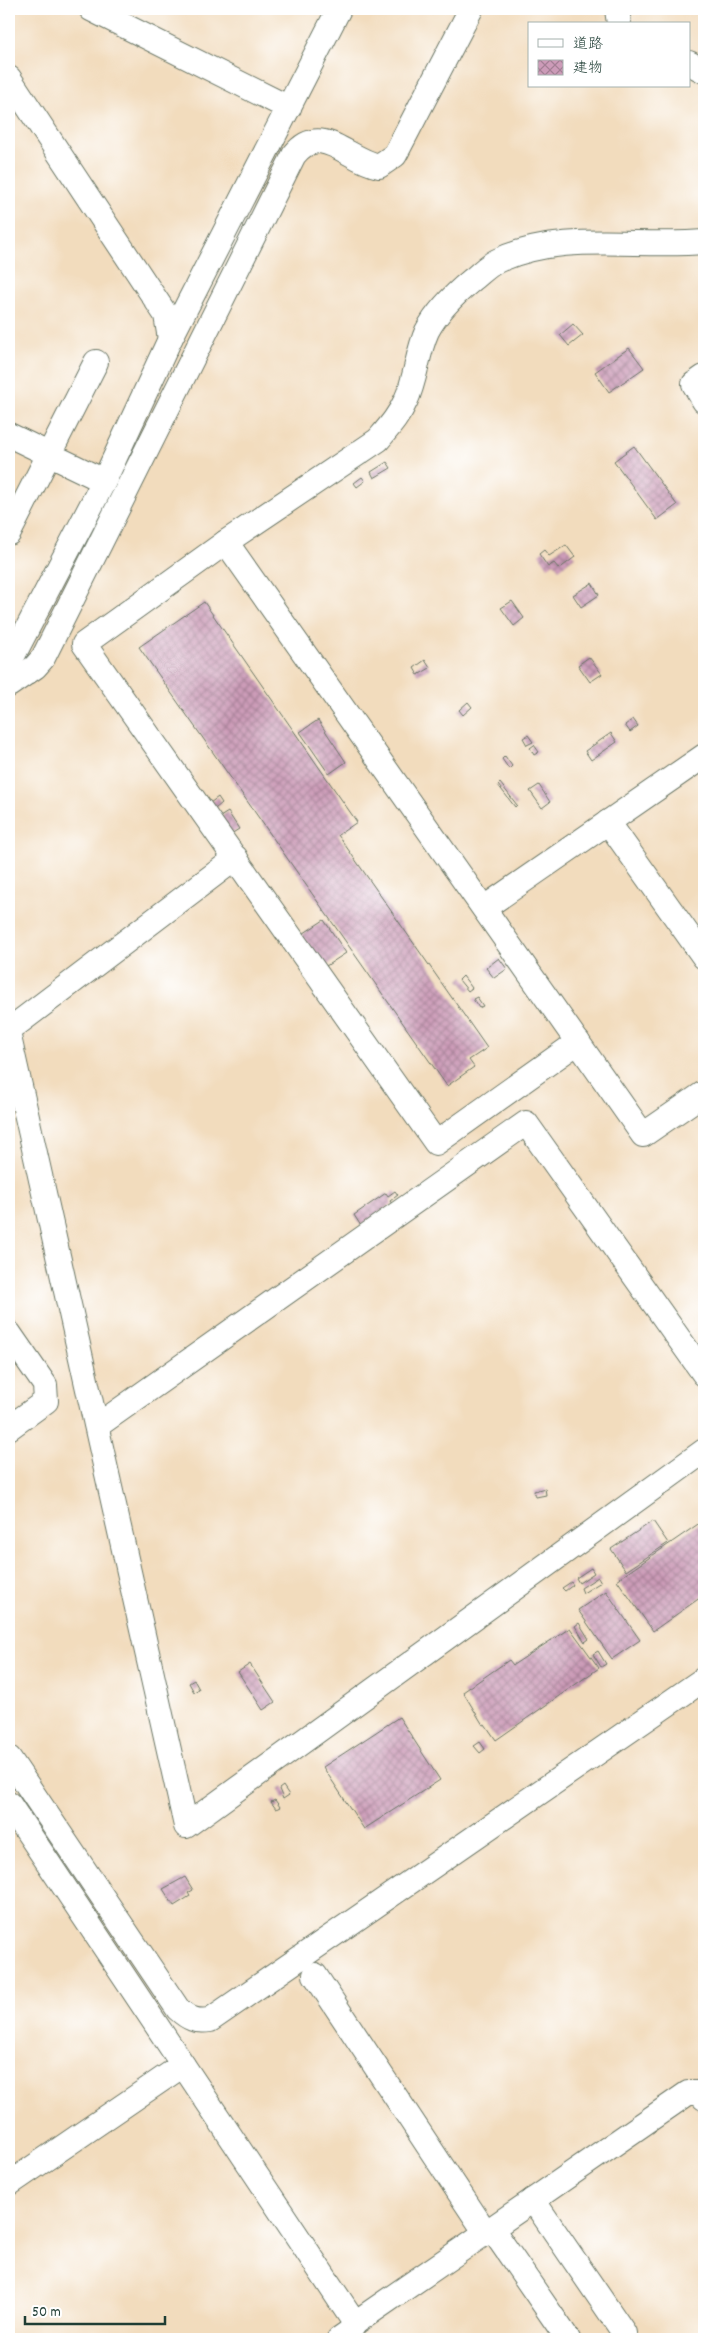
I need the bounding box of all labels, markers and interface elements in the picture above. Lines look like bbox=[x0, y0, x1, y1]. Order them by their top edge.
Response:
legend bbox=[528, 22, 690, 88]
text: 道路 bbox=[573, 34, 603, 56]
text: 建物 bbox=[573, 58, 603, 80]
scale bar bbox=[25, 2293, 165, 2325]
text: 50 m bbox=[32, 2302, 61, 2324]

